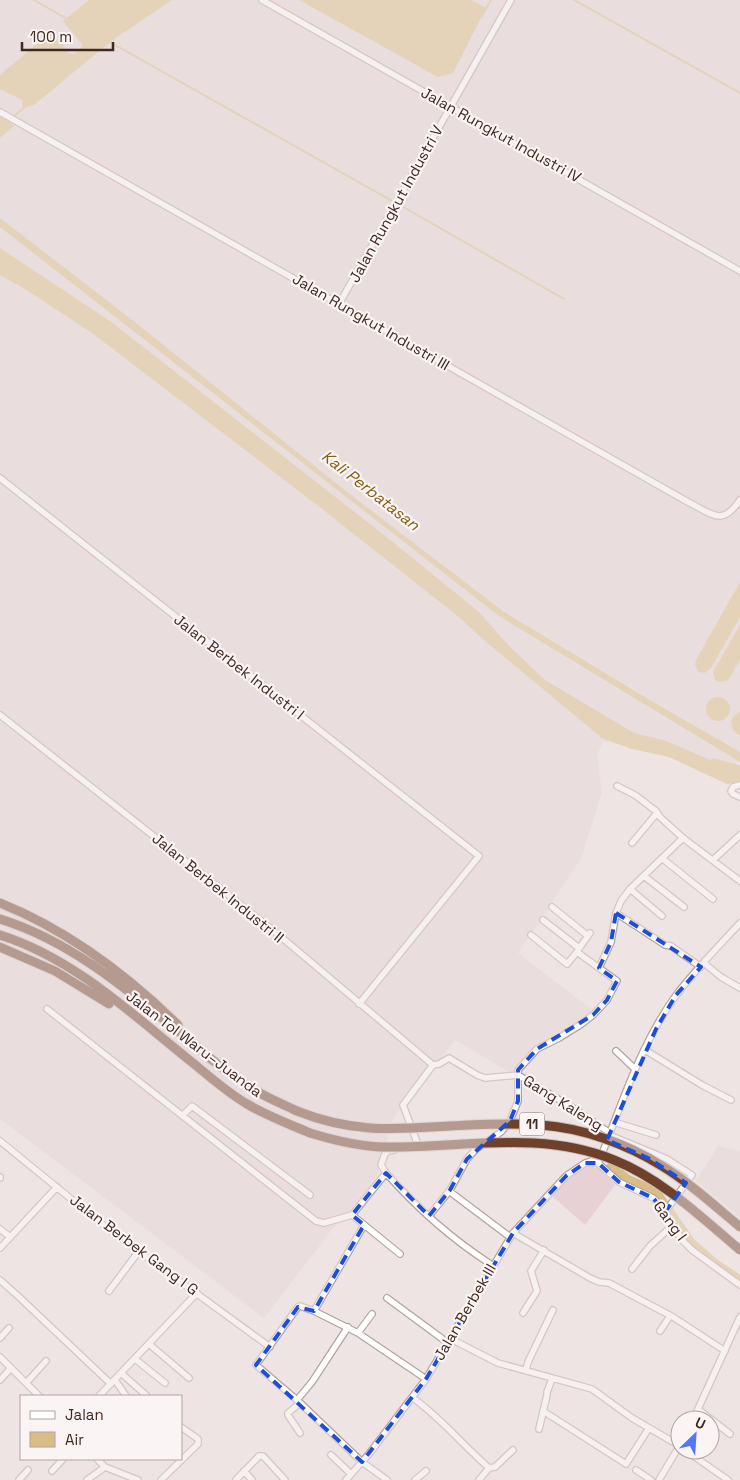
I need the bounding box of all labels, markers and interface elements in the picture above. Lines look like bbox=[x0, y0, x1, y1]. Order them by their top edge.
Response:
scale bar bbox=[22, 20, 114, 52]
text: 100 m bbox=[30, 27, 72, 46]
street label: Jalan Rungkut Industri IV bbox=[418, 83, 585, 187]
street label: Jalan Rungkut Industri V bbox=[344, 122, 447, 286]
street label: Jalan Rungkut Industri III bbox=[289, 269, 453, 374]
water label: Kali Perbatasan bbox=[317, 446, 425, 536]
street label: Jalan Berbek Industri I bbox=[170, 610, 308, 724]
street label: Jalan Berbek Industri II bbox=[149, 829, 288, 947]
street label: Jalan Tol Waru–Juanda bbox=[123, 986, 266, 1101]
street label: Gang Kaleng bbox=[520, 1071, 607, 1135]
road number: 11 bbox=[520, 1112, 544, 1136]
street label: Jalan Berbek Gang I G bbox=[66, 1190, 202, 1299]
street label: Gang I bbox=[650, 1197, 691, 1244]
street label: Jalan Berbek III bbox=[429, 1260, 500, 1363]
legend bbox=[20, 1395, 182, 1460]
text: Jalan bbox=[65, 1405, 104, 1424]
north arrow bbox=[670, 1410, 720, 1460]
text: U bbox=[692, 1413, 709, 1433]
text: Air bbox=[65, 1430, 84, 1449]

